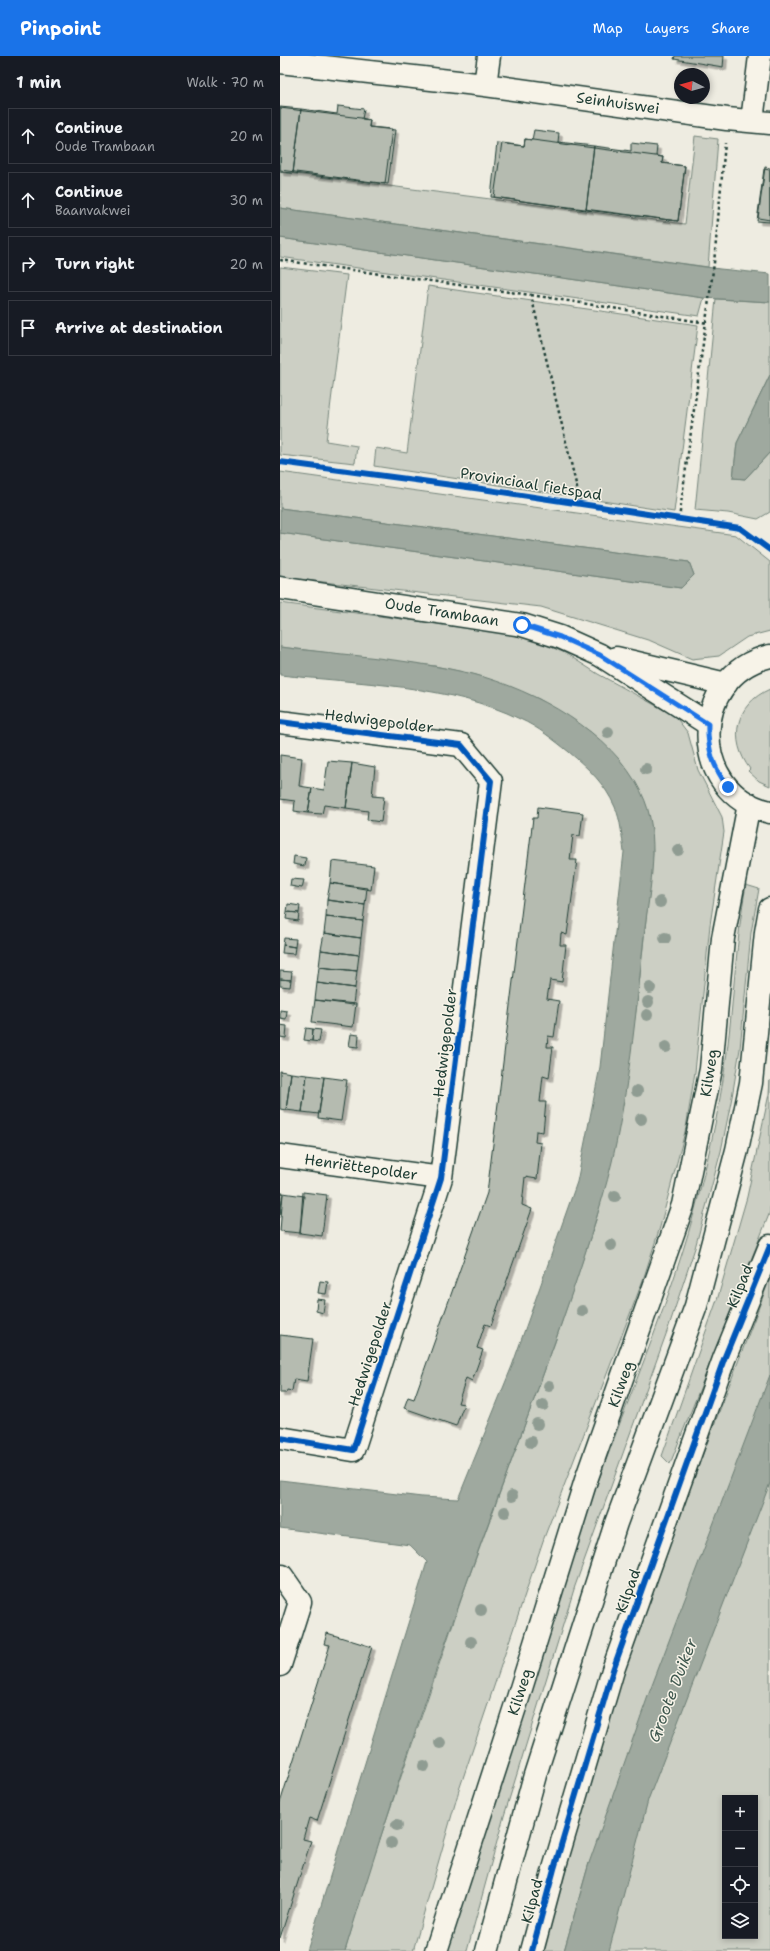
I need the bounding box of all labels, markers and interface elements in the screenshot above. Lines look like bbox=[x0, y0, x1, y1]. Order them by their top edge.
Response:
text: Pinpoint bbox=[20, 16, 101, 41]
text: Map bbox=[593, 19, 623, 37]
text: Layers bbox=[645, 19, 689, 37]
text: Share bbox=[711, 19, 750, 37]
north arrow bbox=[674, 68, 710, 104]
text: 1 min bbox=[16, 71, 61, 93]
text: Walk · 70 m bbox=[187, 74, 264, 91]
street label: Seinhuiswei bbox=[575, 87, 661, 119]
text: Continue bbox=[55, 118, 123, 138]
icon: ahead bbox=[17, 125, 39, 147]
text: 20 m bbox=[230, 128, 263, 145]
text: Oude Trambaan bbox=[55, 138, 155, 155]
text: Continue bbox=[55, 182, 123, 202]
icon: ahead bbox=[17, 189, 39, 211]
text: 30 m bbox=[229, 192, 263, 209]
text: Baanvakwei bbox=[55, 202, 131, 219]
icon: right bbox=[17, 253, 39, 275]
text: Turn right bbox=[55, 254, 135, 274]
text: 20 m bbox=[230, 256, 263, 273]
icon: arrive bbox=[17, 317, 39, 339]
text: Arrive at destination bbox=[55, 318, 223, 338]
street label: Provinciaal fietspad bbox=[459, 463, 604, 505]
street label: Oude Trambaan bbox=[384, 593, 500, 631]
route start bbox=[513, 616, 531, 634]
street label: Hedwigepolder bbox=[323, 704, 435, 738]
route end bbox=[719, 778, 737, 796]
street label: Hedwigepolder bbox=[428, 987, 462, 1099]
street label: Kilweg bbox=[695, 1048, 723, 1098]
street label: Henriëttepolder bbox=[303, 1149, 419, 1185]
street label: Kilpad bbox=[722, 1261, 758, 1311]
street label: Hedwigepolder bbox=[344, 1299, 396, 1409]
street label: Kilweg bbox=[603, 1358, 639, 1410]
street label: Kilpad bbox=[611, 1566, 645, 1616]
water label: Groote Duiker bbox=[643, 1635, 702, 1745]
street label: Kilweg bbox=[503, 1666, 537, 1718]
map controls bbox=[722, 1795, 758, 1939]
button: + bbox=[722, 1795, 758, 1831]
button: − bbox=[722, 1831, 758, 1867]
button: locate bbox=[722, 1867, 758, 1903]
street label: Kilpad bbox=[516, 1876, 548, 1925]
button: layers bbox=[722, 1903, 758, 1939]

